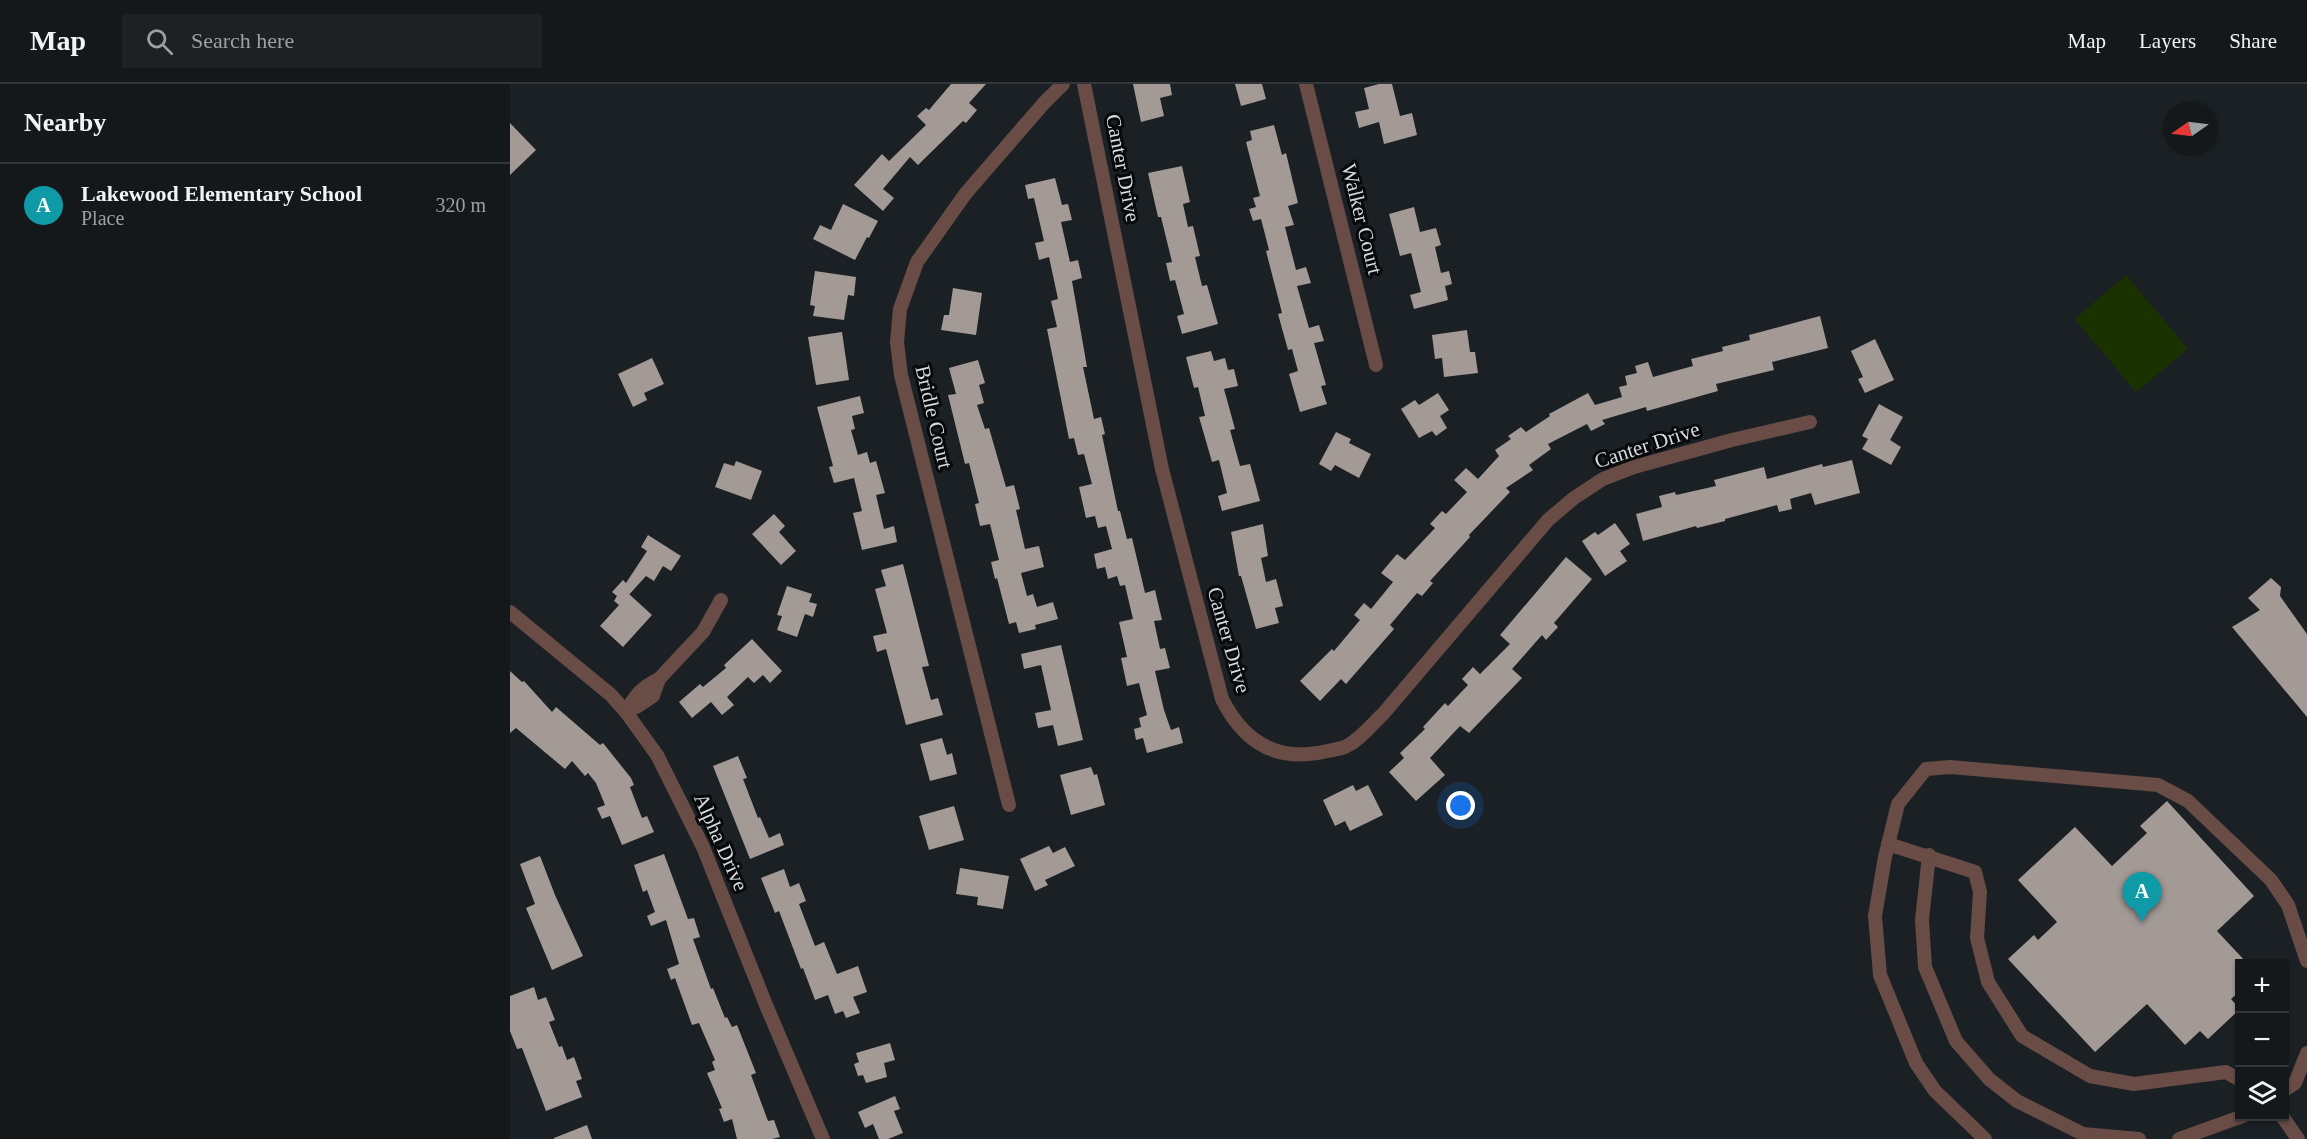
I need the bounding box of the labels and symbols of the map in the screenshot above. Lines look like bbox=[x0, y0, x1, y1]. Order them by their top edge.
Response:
north arrow bbox=[2163, 102, 2217, 156]
street label: Canter Drive bbox=[1101, 112, 1145, 224]
street label: Walker Court bbox=[1337, 161, 1387, 277]
street label: Bridle Court bbox=[910, 363, 958, 471]
street label: Canter Drive bbox=[1591, 417, 1703, 473]
street label: Canter Drive bbox=[1202, 584, 1256, 696]
street label: Alpha Drive bbox=[689, 789, 753, 895]
your location bbox=[1446, 791, 1475, 820]
pin: A bbox=[2122, 872, 2162, 922]

